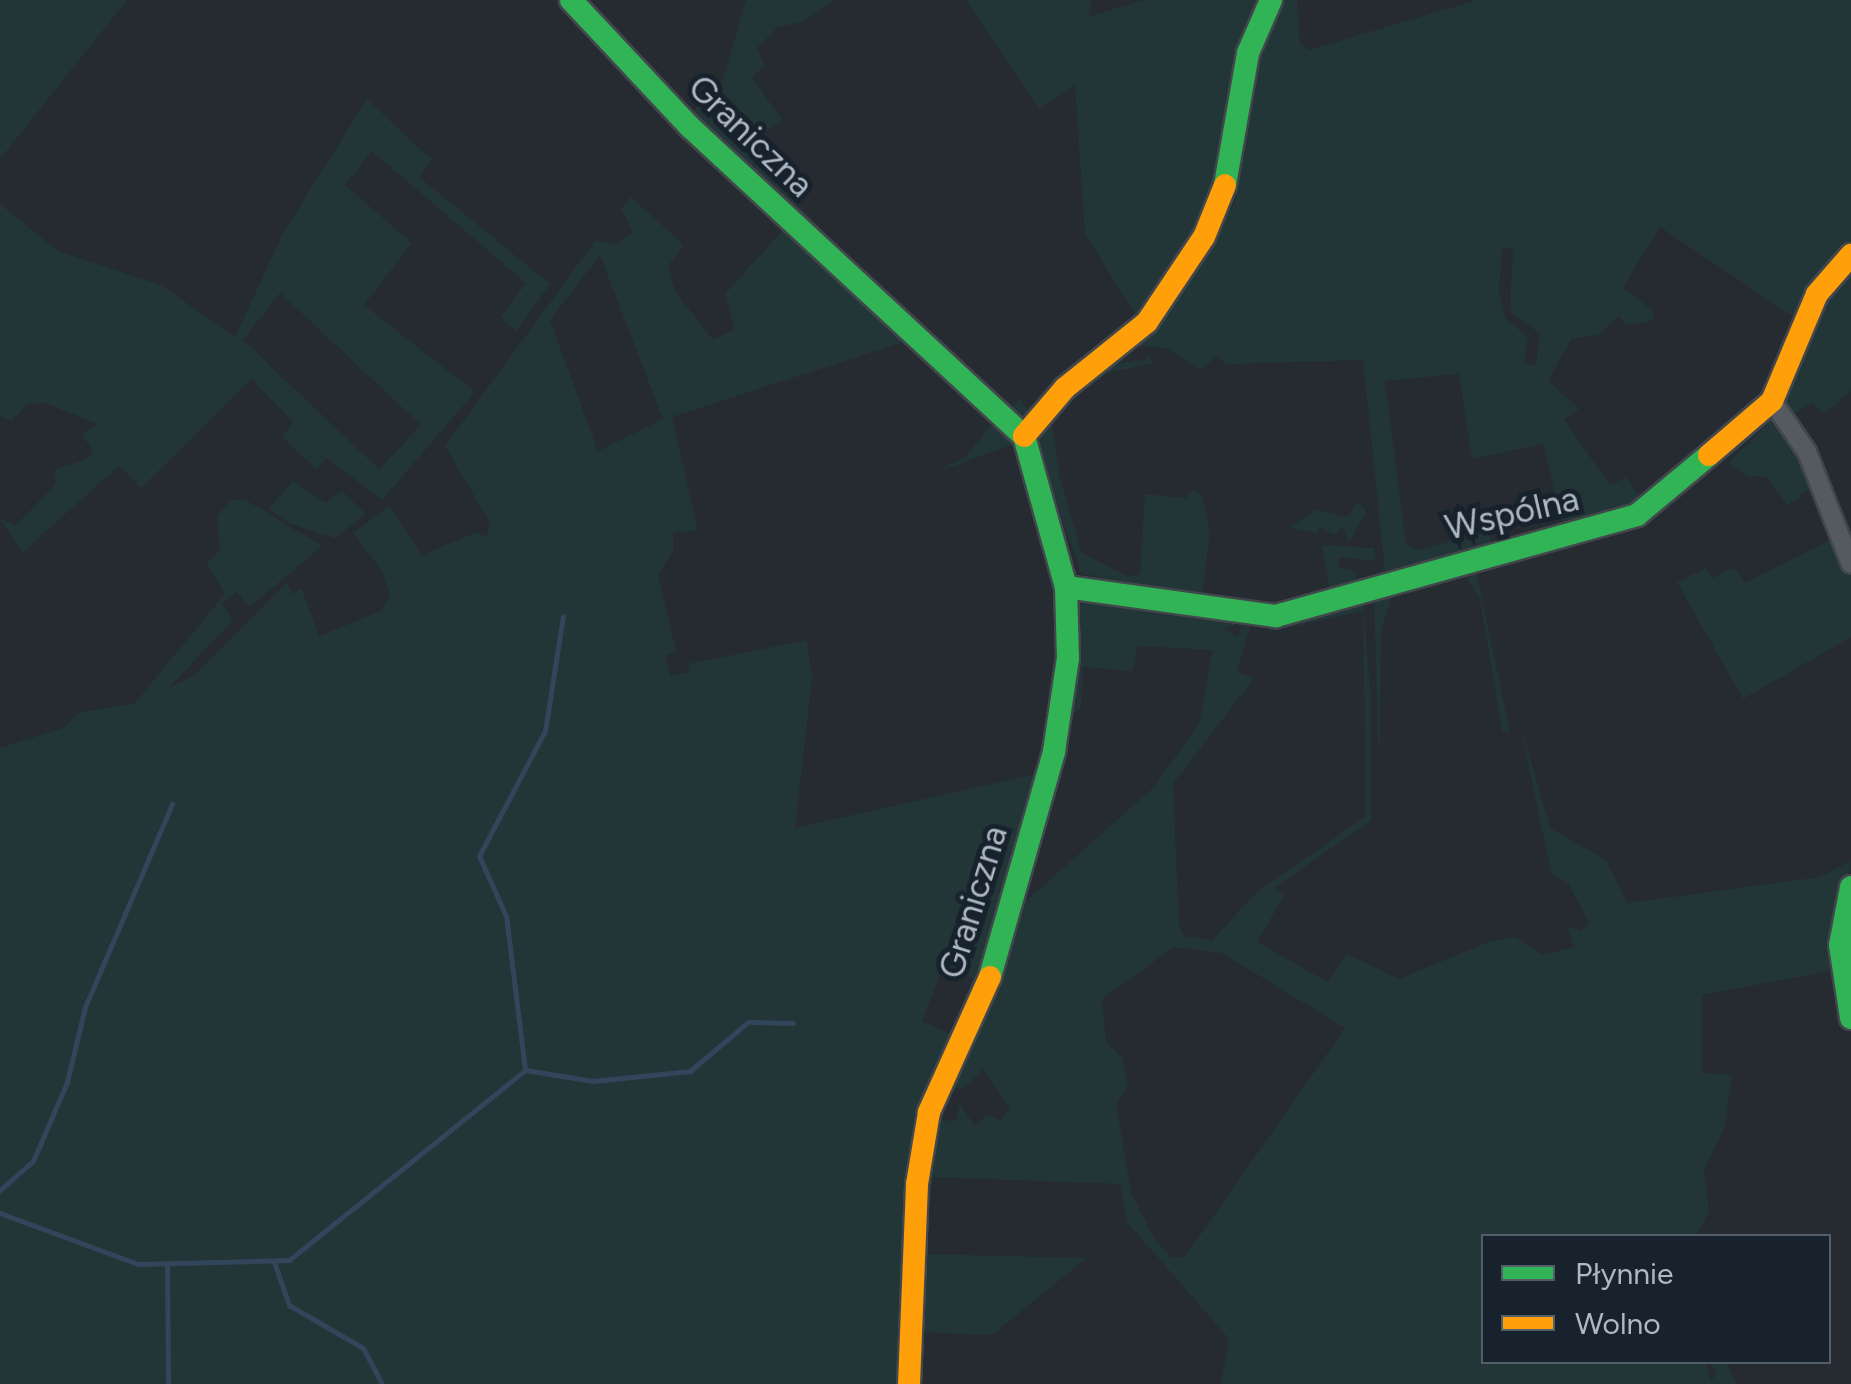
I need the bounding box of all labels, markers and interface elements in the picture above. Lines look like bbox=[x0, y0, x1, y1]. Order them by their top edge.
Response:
street label: Graniczna bbox=[680, 66, 822, 206]
street label: Wspólna bbox=[1441, 477, 1583, 549]
street label: Graniczna bbox=[930, 821, 1016, 983]
legend bbox=[1481, 1234, 1831, 1364]
text: Płynnie bbox=[1575, 1255, 1673, 1292]
text: Wolno bbox=[1575, 1305, 1661, 1342]

